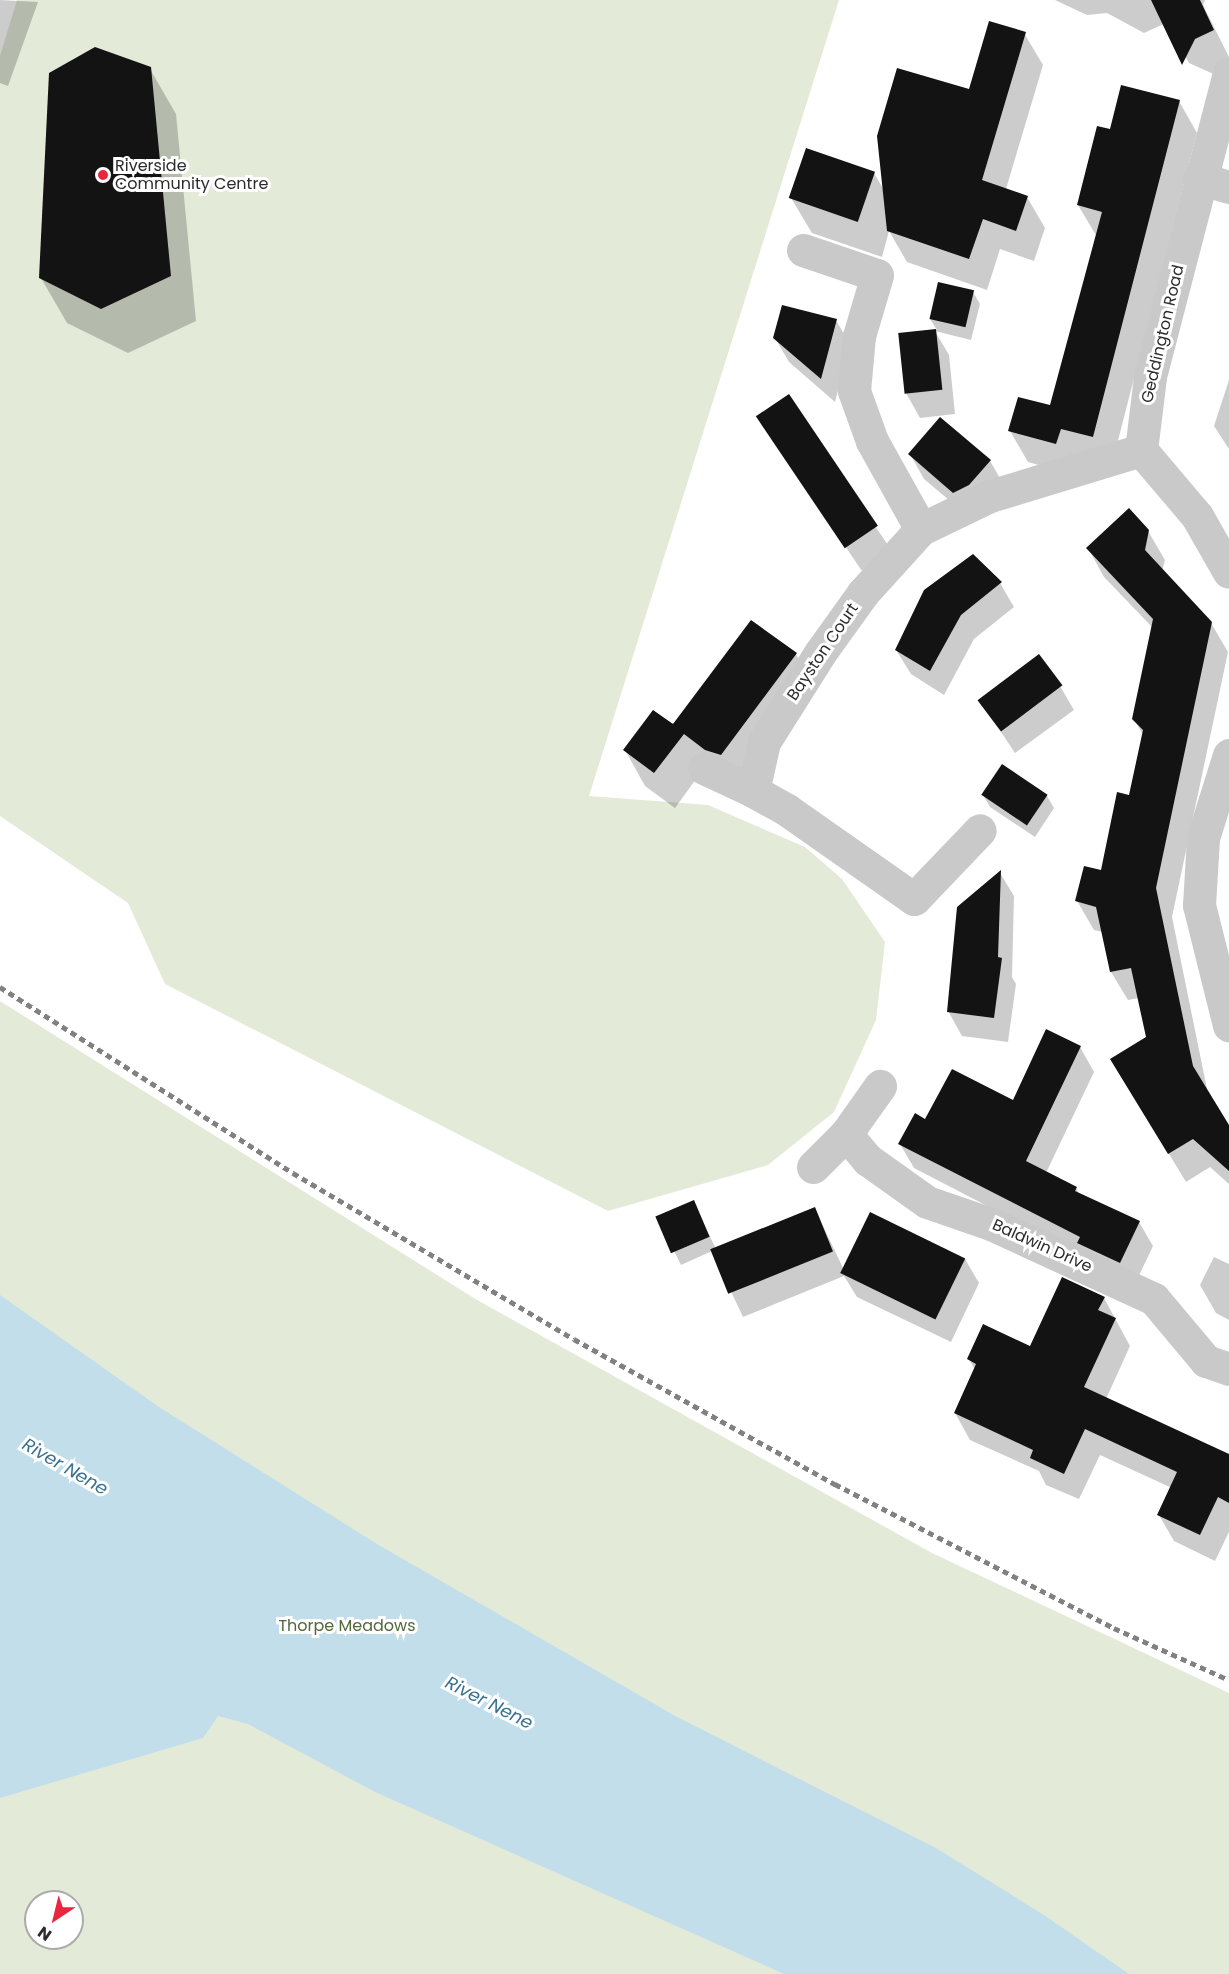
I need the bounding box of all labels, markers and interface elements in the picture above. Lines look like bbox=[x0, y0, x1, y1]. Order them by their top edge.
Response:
place label: Riverside Community Centre bbox=[115, 156, 268, 194]
marker: Riverside Community Centre bbox=[96, 168, 110, 182]
street label: Geddington Road bbox=[1138, 263, 1188, 405]
street label: Bayston Court bbox=[783, 600, 863, 704]
street label: Baldwin Drive bbox=[989, 1215, 1095, 1277]
water label: River Nene bbox=[18, 1434, 112, 1500]
park label: Thorpe Meadows bbox=[278, 1616, 416, 1636]
water label: River Nene bbox=[442, 1672, 536, 1734]
north arrow bbox=[24, 1890, 84, 1950]
text: N bbox=[33, 1921, 56, 1946]

